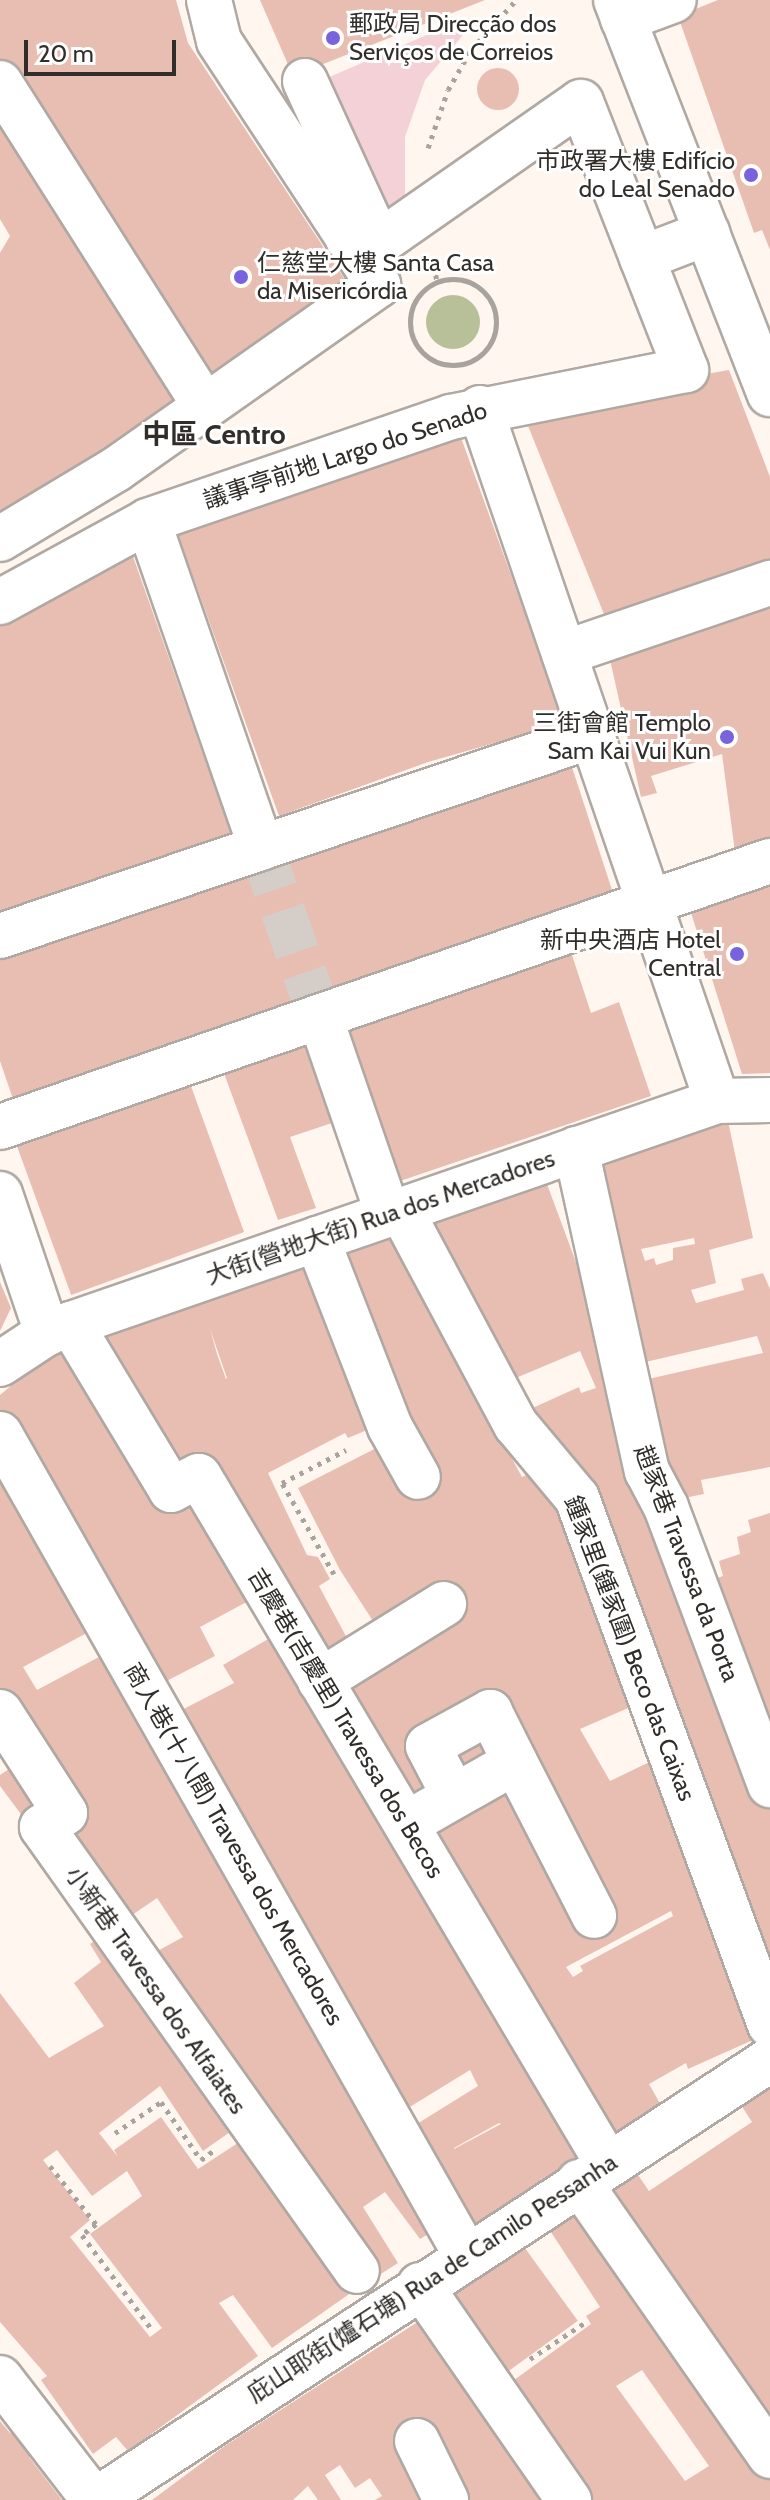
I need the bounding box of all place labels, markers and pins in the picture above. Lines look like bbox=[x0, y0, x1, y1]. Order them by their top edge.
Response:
place label: 郵政局 Direcção dos Serviços de Correios bbox=[349, 10, 557, 66]
marker: 郵政局 Direcção dos Serviços de Correios bbox=[324, 29, 342, 47]
place label: 市政署大樓 Edifício do Leal Senado bbox=[536, 147, 735, 203]
marker: 市政署大樓 Edifício do Leal Senado bbox=[742, 166, 760, 184]
place label: 仁慈堂大樓 Santa Casa da Misericórdia bbox=[257, 249, 494, 305]
marker: 仁慈堂大樓 Santa Casa da Misericórdia bbox=[232, 268, 250, 286]
place label: 三街會館 Templo Sam Kai Vui Kun bbox=[533, 709, 711, 765]
marker: 三街會館 Templo Sam Kai Vui Kun bbox=[718, 728, 736, 746]
place label: 新中央酒店 Hotel Central bbox=[540, 926, 721, 982]
marker: 新中央酒店 Hotel Central bbox=[728, 945, 746, 963]

